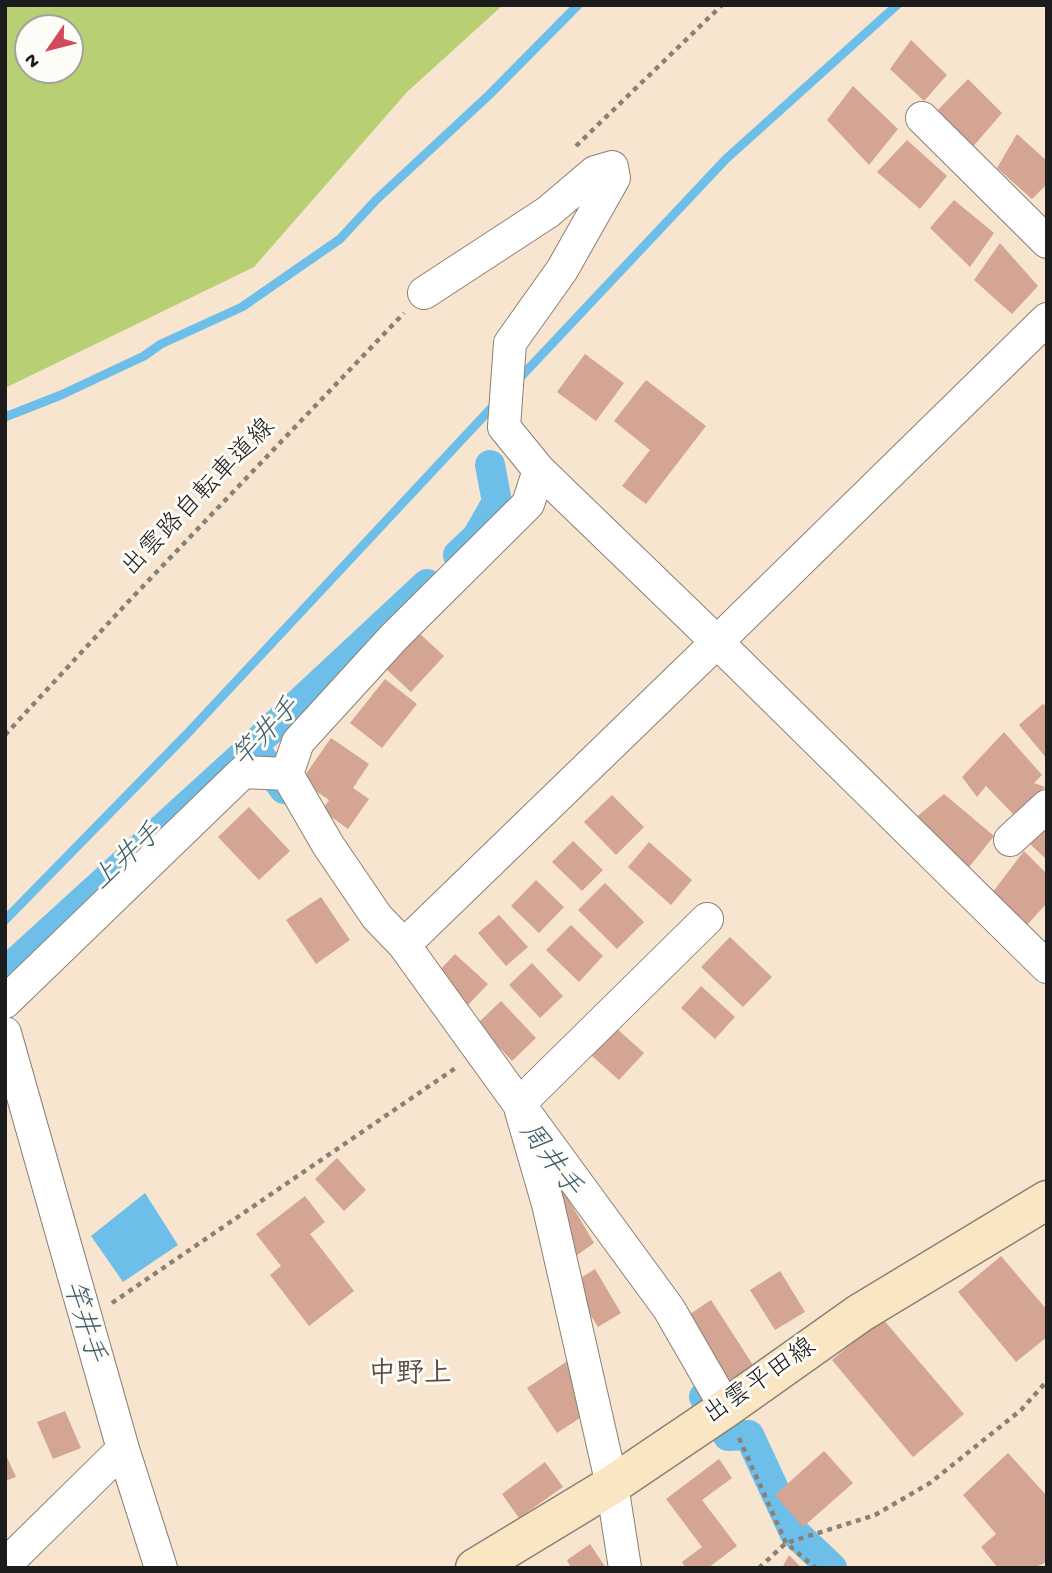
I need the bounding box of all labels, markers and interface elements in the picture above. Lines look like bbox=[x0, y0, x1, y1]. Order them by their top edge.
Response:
north arrow bbox=[14, 14, 84, 84]
text: N bbox=[20, 49, 46, 72]
street label: 出雲路自転車道線 bbox=[117, 413, 283, 585]
water label: 竿井手 bbox=[227, 693, 309, 777]
water label: 上井手 bbox=[87, 818, 171, 900]
water label: 周井手 bbox=[510, 1117, 586, 1205]
water label: 竿井手 bbox=[53, 1277, 109, 1367]
street label: 出雲平田線 bbox=[699, 1333, 823, 1433]
district label: 中野上 bbox=[368, 1360, 452, 1394]

